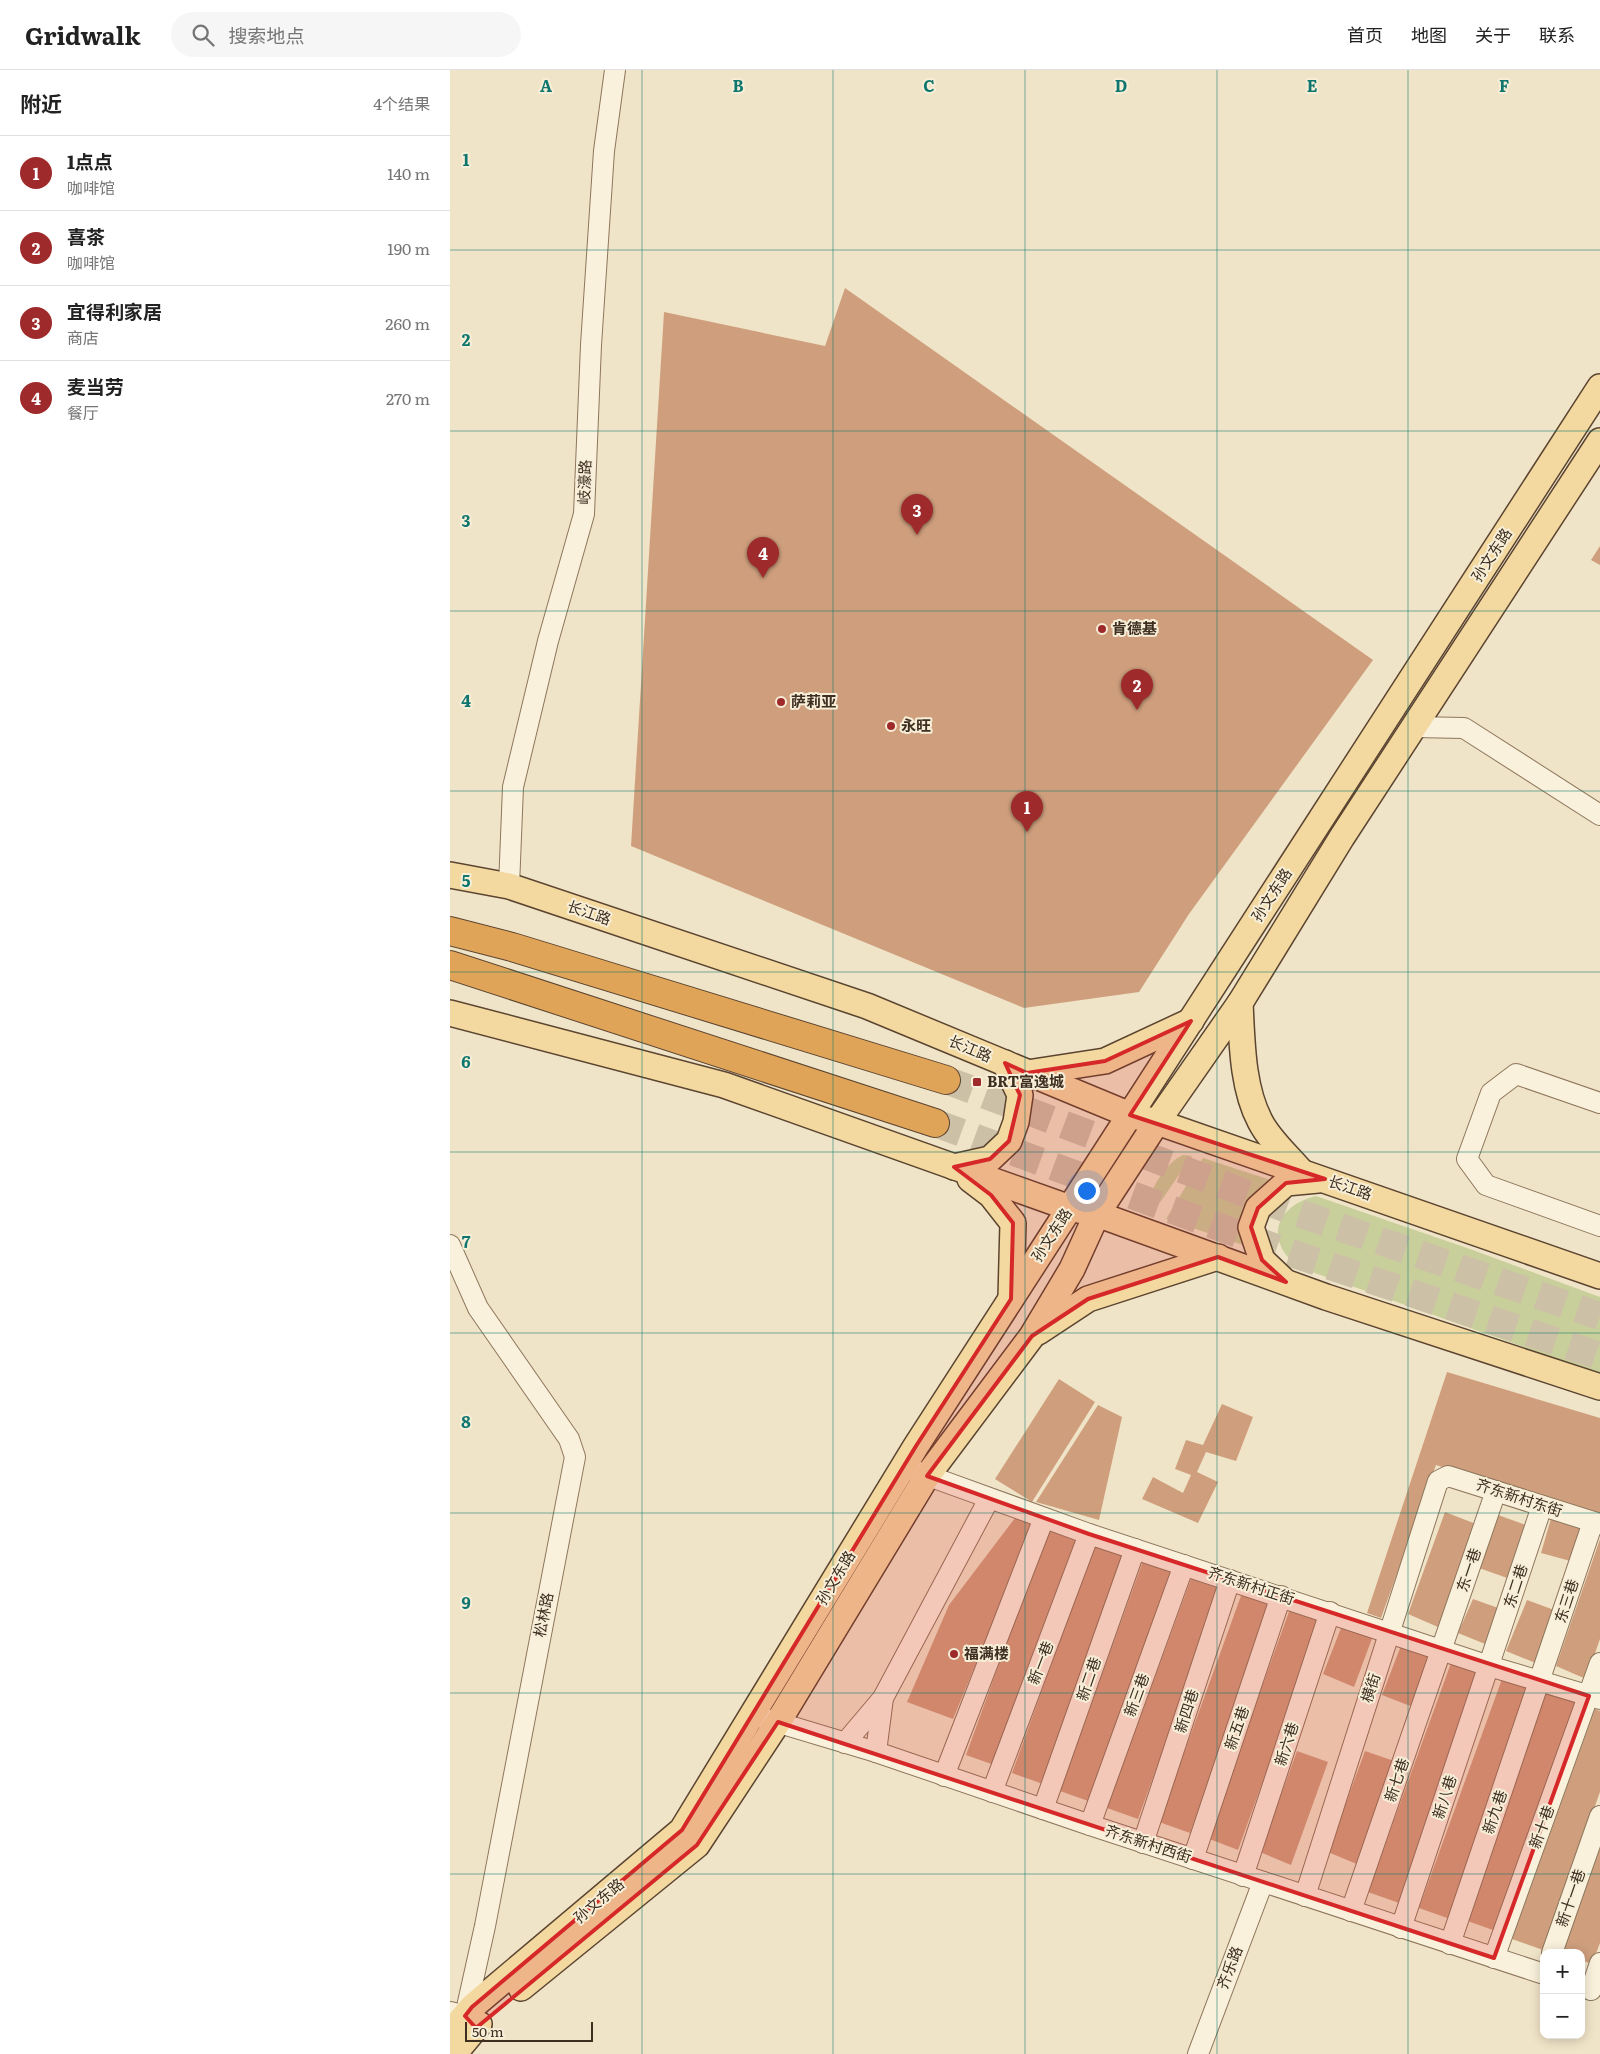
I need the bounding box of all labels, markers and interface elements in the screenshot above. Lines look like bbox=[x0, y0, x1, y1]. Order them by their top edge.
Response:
search box bbox=[171, 12, 521, 57]
text: Gridwalk bbox=[25, 17, 141, 52]
icon: search bbox=[189, 21, 217, 49]
text: 搜索地点 bbox=[229, 21, 305, 49]
text: 首页 bbox=[1347, 21, 1383, 48]
text: 地图 bbox=[1411, 21, 1447, 48]
text: 关于 bbox=[1475, 21, 1511, 48]
text: 联系 bbox=[1539, 21, 1575, 48]
text: A bbox=[540, 73, 552, 97]
text: B bbox=[732, 73, 744, 97]
text: C bbox=[923, 73, 935, 97]
text: D bbox=[1115, 73, 1127, 97]
text: E bbox=[1307, 73, 1318, 97]
text: F bbox=[1499, 73, 1509, 97]
text: 附近 bbox=[20, 87, 62, 118]
text: 4个结果 bbox=[373, 91, 430, 115]
text: 1点点 bbox=[67, 147, 113, 175]
text: 1 bbox=[463, 147, 470, 171]
text: 1 bbox=[33, 161, 39, 185]
text: 140 m bbox=[387, 161, 430, 185]
text: 咖啡馆 bbox=[67, 175, 115, 199]
text: 喜茶 bbox=[67, 222, 105, 250]
text: 2 bbox=[32, 236, 40, 260]
text: 190 m bbox=[387, 236, 430, 260]
text: 咖啡馆 bbox=[67, 250, 115, 274]
text: 宜得利家居 bbox=[67, 297, 162, 325]
text: 3 bbox=[32, 311, 40, 335]
text: 260 m bbox=[385, 311, 430, 335]
text: 商店 bbox=[67, 325, 99, 349]
text: 2 bbox=[462, 327, 471, 351]
text: 麦当劳 bbox=[67, 372, 124, 400]
text: 4 bbox=[31, 386, 41, 410]
text: 270 m bbox=[386, 386, 430, 410]
text: 餐厅 bbox=[67, 400, 99, 424]
street label: 岐濠路 bbox=[571, 459, 596, 505]
pin: 3 bbox=[901, 494, 933, 535]
text: 3 bbox=[462, 508, 471, 532]
street label: 孙文东路 bbox=[1465, 523, 1517, 586]
pin: 4 bbox=[747, 537, 779, 578]
place label: 肯德基 bbox=[1112, 616, 1157, 639]
marker: 肯德基 bbox=[1096, 623, 1108, 635]
pin: 2 bbox=[1121, 669, 1153, 710]
text: 4 bbox=[461, 688, 471, 712]
place label: 萨莉亚 bbox=[791, 689, 836, 712]
marker: 萨莉亚 bbox=[775, 696, 787, 708]
place label: 永旺 bbox=[901, 713, 931, 736]
marker: 永旺 bbox=[885, 720, 897, 732]
pin: 1 bbox=[1011, 791, 1043, 832]
street label: 孙文东路 bbox=[1245, 863, 1297, 926]
text: 5 bbox=[462, 868, 471, 892]
street label: 长江路 bbox=[564, 893, 615, 930]
street label: 长江路 bbox=[945, 1028, 996, 1067]
text: 6 bbox=[461, 1049, 471, 1073]
place label: BRT富逸城 bbox=[987, 1069, 1064, 1092]
marker: BRT富逸城 bbox=[971, 1076, 983, 1088]
street label: 长江路 bbox=[1325, 1168, 1376, 1205]
your location bbox=[1074, 1178, 1100, 1204]
street label: 孙文东路 bbox=[1025, 1203, 1077, 1266]
text: 7 bbox=[462, 1229, 471, 1253]
text: 8 bbox=[461, 1409, 471, 1433]
street label: 齐东新村东街 bbox=[1473, 1472, 1566, 1521]
street label: 东一巷 bbox=[1449, 1544, 1486, 1595]
street label: 孙文东路 bbox=[809, 1546, 860, 1609]
street label: 齐东新村正街 bbox=[1205, 1560, 1298, 1609]
street label: 东二巷 bbox=[1497, 1561, 1532, 1610]
street label: 东三巷 bbox=[1548, 1576, 1583, 1625]
text: 9 bbox=[461, 1590, 471, 1614]
street label: 松林路 bbox=[527, 1590, 558, 1639]
street label: 新一巷 bbox=[1021, 1637, 1058, 1688]
place label: 福满楼 bbox=[964, 1641, 1009, 1664]
marker: 福满楼 bbox=[948, 1648, 960, 1660]
street label: 新二巷 bbox=[1069, 1653, 1106, 1704]
street label: 新三巷 bbox=[1117, 1669, 1154, 1720]
street label: 横街 bbox=[1354, 1670, 1385, 1705]
street label: 新四巷 bbox=[1168, 1686, 1203, 1735]
street label: 新五巷 bbox=[1217, 1702, 1254, 1753]
street label: 新六巷 bbox=[1268, 1719, 1303, 1768]
street label: 新七巷 bbox=[1377, 1754, 1414, 1805]
street label: 新八巷 bbox=[1426, 1772, 1461, 1821]
street label: 新九巷 bbox=[1475, 1786, 1512, 1837]
street label: 新十巷 bbox=[1522, 1801, 1559, 1852]
street label: 齐东新村西街 bbox=[1102, 1818, 1195, 1867]
street label: 新十一巷 bbox=[1549, 1865, 1590, 1930]
street label: 孙文东路 bbox=[568, 1872, 628, 1928]
street label: 齐乐路 bbox=[1210, 1942, 1247, 1993]
map controls bbox=[1540, 1949, 1585, 2039]
button: + bbox=[1540, 1949, 1585, 1994]
button: − bbox=[1540, 1994, 1585, 2039]
scale bar bbox=[465, 2019, 592, 2042]
text: 50 m bbox=[472, 2021, 504, 2041]

